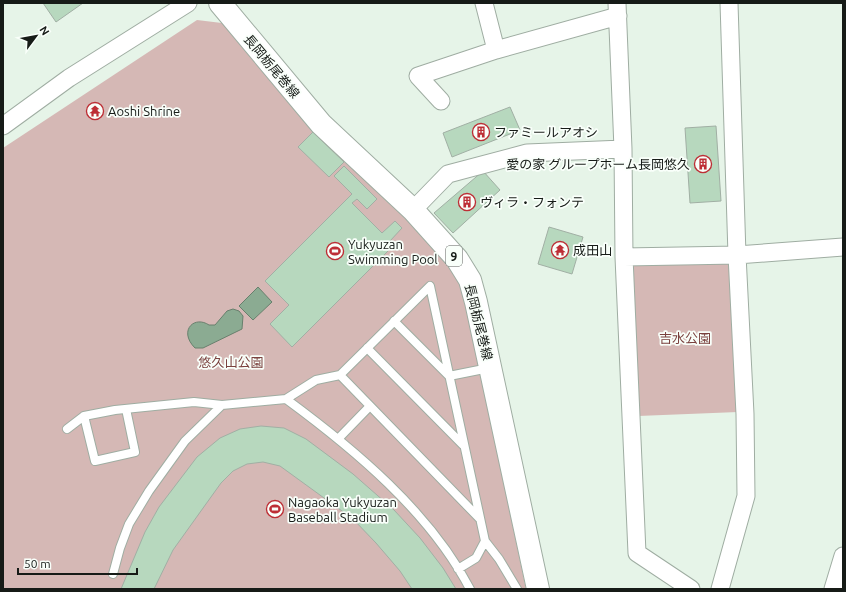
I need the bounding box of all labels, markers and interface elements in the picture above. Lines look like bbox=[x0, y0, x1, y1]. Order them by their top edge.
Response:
north arrow bbox=[16, 16, 56, 56]
text: N bbox=[37, 24, 52, 37]
street label: 長岡栃尾巻線 bbox=[242, 32, 302, 100]
temple icon: Aoshi Shrine bbox=[85, 101, 105, 121]
place label: Aoshi Shrine bbox=[108, 104, 180, 118]
building icon: ファミールアオシ bbox=[471, 122, 491, 142]
place label: ファミールアオシ bbox=[494, 125, 598, 139]
building icon: 愛の家 グループホーム長岡悠久 bbox=[693, 154, 713, 174]
place label: 愛の家 グループホーム長岡悠久 bbox=[506, 157, 690, 171]
building icon: ヴィラ・フォンテ bbox=[457, 192, 477, 212]
place label: ヴィラ・フォンテ bbox=[480, 195, 584, 209]
place label: Yukyuzan Swimming Pool bbox=[348, 237, 438, 266]
temple icon: 成田山 bbox=[550, 240, 570, 260]
sports icon: Yukyuzan Swimming Pool bbox=[325, 241, 345, 261]
place label: 成田山 bbox=[573, 243, 612, 257]
road number: 9 bbox=[446, 246, 462, 266]
street label: 長岡栃尾巻線 bbox=[463, 282, 495, 362]
park label: 吉水公園 bbox=[659, 331, 711, 345]
park label: 悠久山公園 bbox=[198, 355, 264, 369]
place label: Nagaoka Yukyuzan Baseball Stadium bbox=[288, 495, 397, 524]
sports icon: Nagaoka Yukyuzan Baseball Stadium bbox=[265, 499, 285, 519]
scale bar bbox=[18, 550, 137, 576]
text: 50 m bbox=[24, 557, 51, 570]

